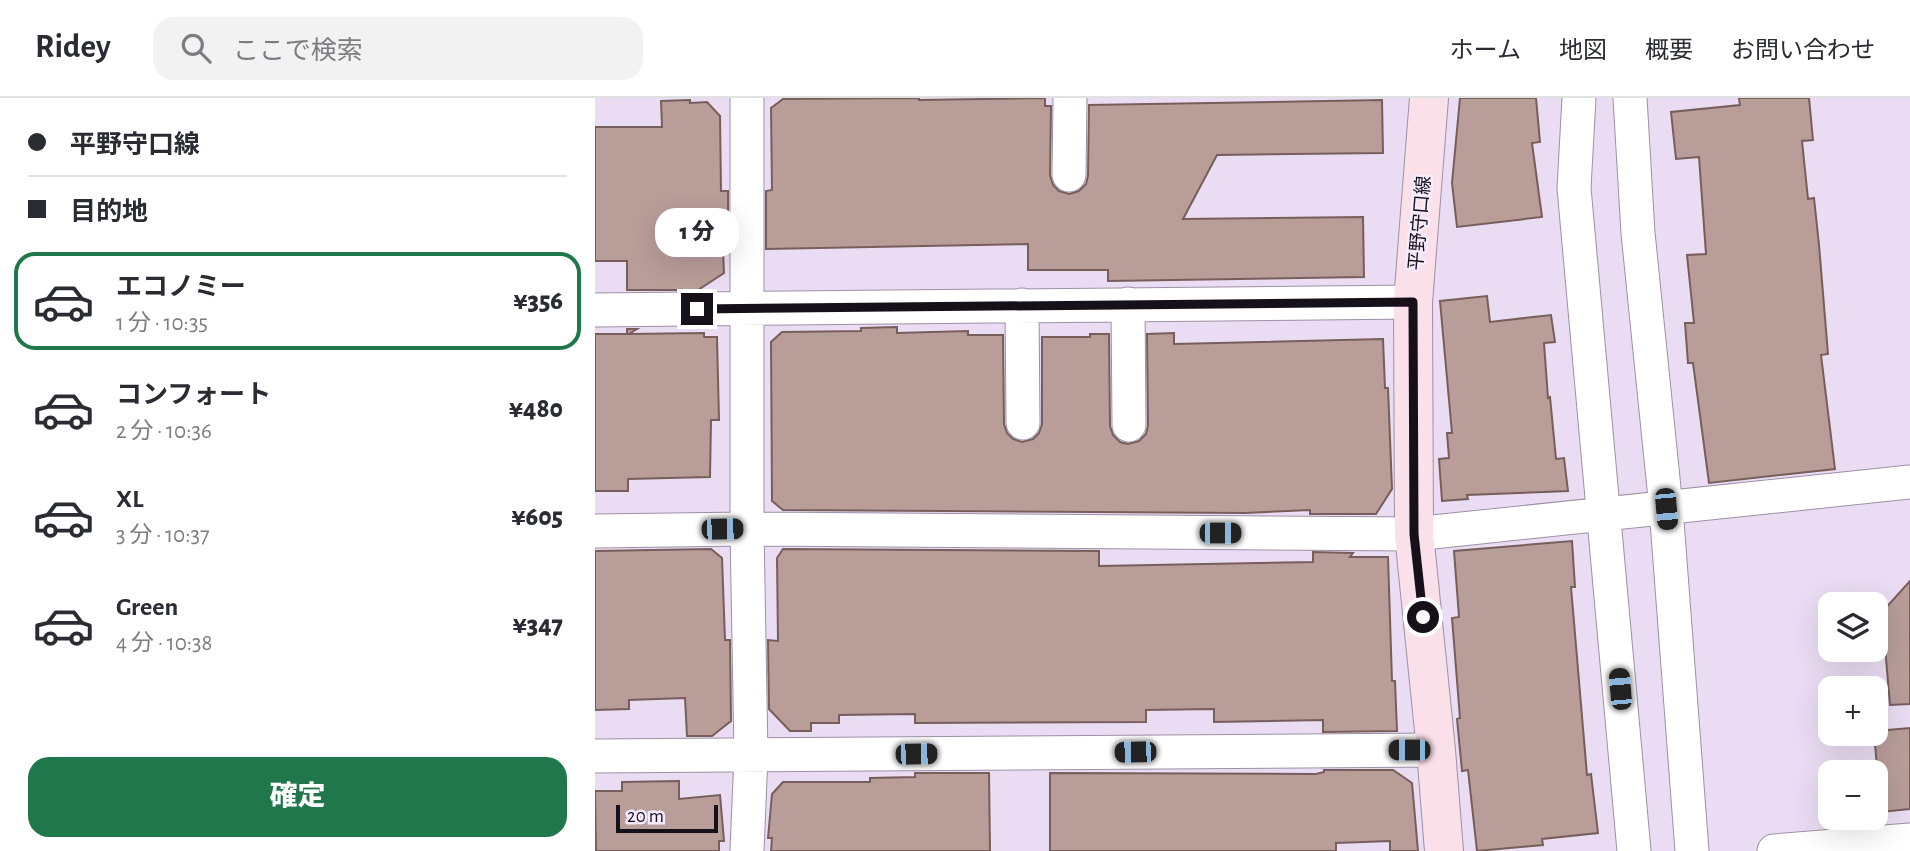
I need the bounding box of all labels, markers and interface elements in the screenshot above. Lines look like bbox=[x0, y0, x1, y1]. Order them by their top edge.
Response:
search box bbox=[153, 17, 643, 80]
icon: search bbox=[177, 29, 215, 67]
text: Ridey bbox=[35, 31, 111, 64]
text: ここで検索 bbox=[233, 38, 363, 64]
text: ホーム bbox=[1450, 39, 1521, 63]
text: 地図 bbox=[1559, 39, 1607, 63]
text: 概要 bbox=[1645, 39, 1693, 63]
text: お問い合わせ bbox=[1731, 39, 1875, 63]
text: 平野守口線 bbox=[70, 132, 200, 158]
street label: 平野守口線 bbox=[1405, 175, 1434, 271]
text: 目的地 bbox=[70, 199, 148, 225]
callout: 1 分 bbox=[655, 208, 739, 256]
text: 1 分 bbox=[680, 221, 714, 244]
icon: car bbox=[32, 270, 95, 333]
text: エコノミー bbox=[116, 274, 246, 300]
text: ¥356 bbox=[513, 288, 563, 314]
route end bbox=[681, 293, 713, 325]
text: 1 分 · 10:35 bbox=[116, 312, 208, 335]
icon: car bbox=[32, 378, 95, 441]
text: コンフォート bbox=[116, 382, 271, 408]
text: ¥480 bbox=[509, 396, 563, 422]
text: 2 分 · 10:36 bbox=[116, 420, 212, 443]
icon: car bbox=[32, 486, 95, 549]
text: XL bbox=[116, 486, 143, 512]
car bbox=[1654, 487, 1679, 531]
text: ¥605 bbox=[511, 504, 563, 530]
car bbox=[701, 518, 744, 540]
car bbox=[1200, 523, 1242, 544]
text: 3 分 · 10:37 bbox=[116, 524, 210, 547]
map controls bbox=[1818, 592, 1888, 830]
button: layers bbox=[1818, 592, 1888, 662]
icon: car bbox=[32, 594, 95, 657]
text: Green bbox=[116, 594, 178, 620]
route start bbox=[1407, 601, 1439, 633]
text: ¥347 bbox=[513, 612, 563, 638]
text: 4 分 · 10:38 bbox=[116, 632, 212, 655]
car bbox=[1608, 667, 1633, 711]
button: + bbox=[1818, 676, 1888, 746]
car bbox=[1389, 740, 1431, 761]
car bbox=[1114, 741, 1157, 763]
car bbox=[895, 743, 938, 765]
button: 確定 bbox=[28, 757, 567, 837]
button: − bbox=[1818, 760, 1888, 830]
scale bar bbox=[616, 802, 717, 834]
text: 20 m bbox=[627, 807, 664, 826]

